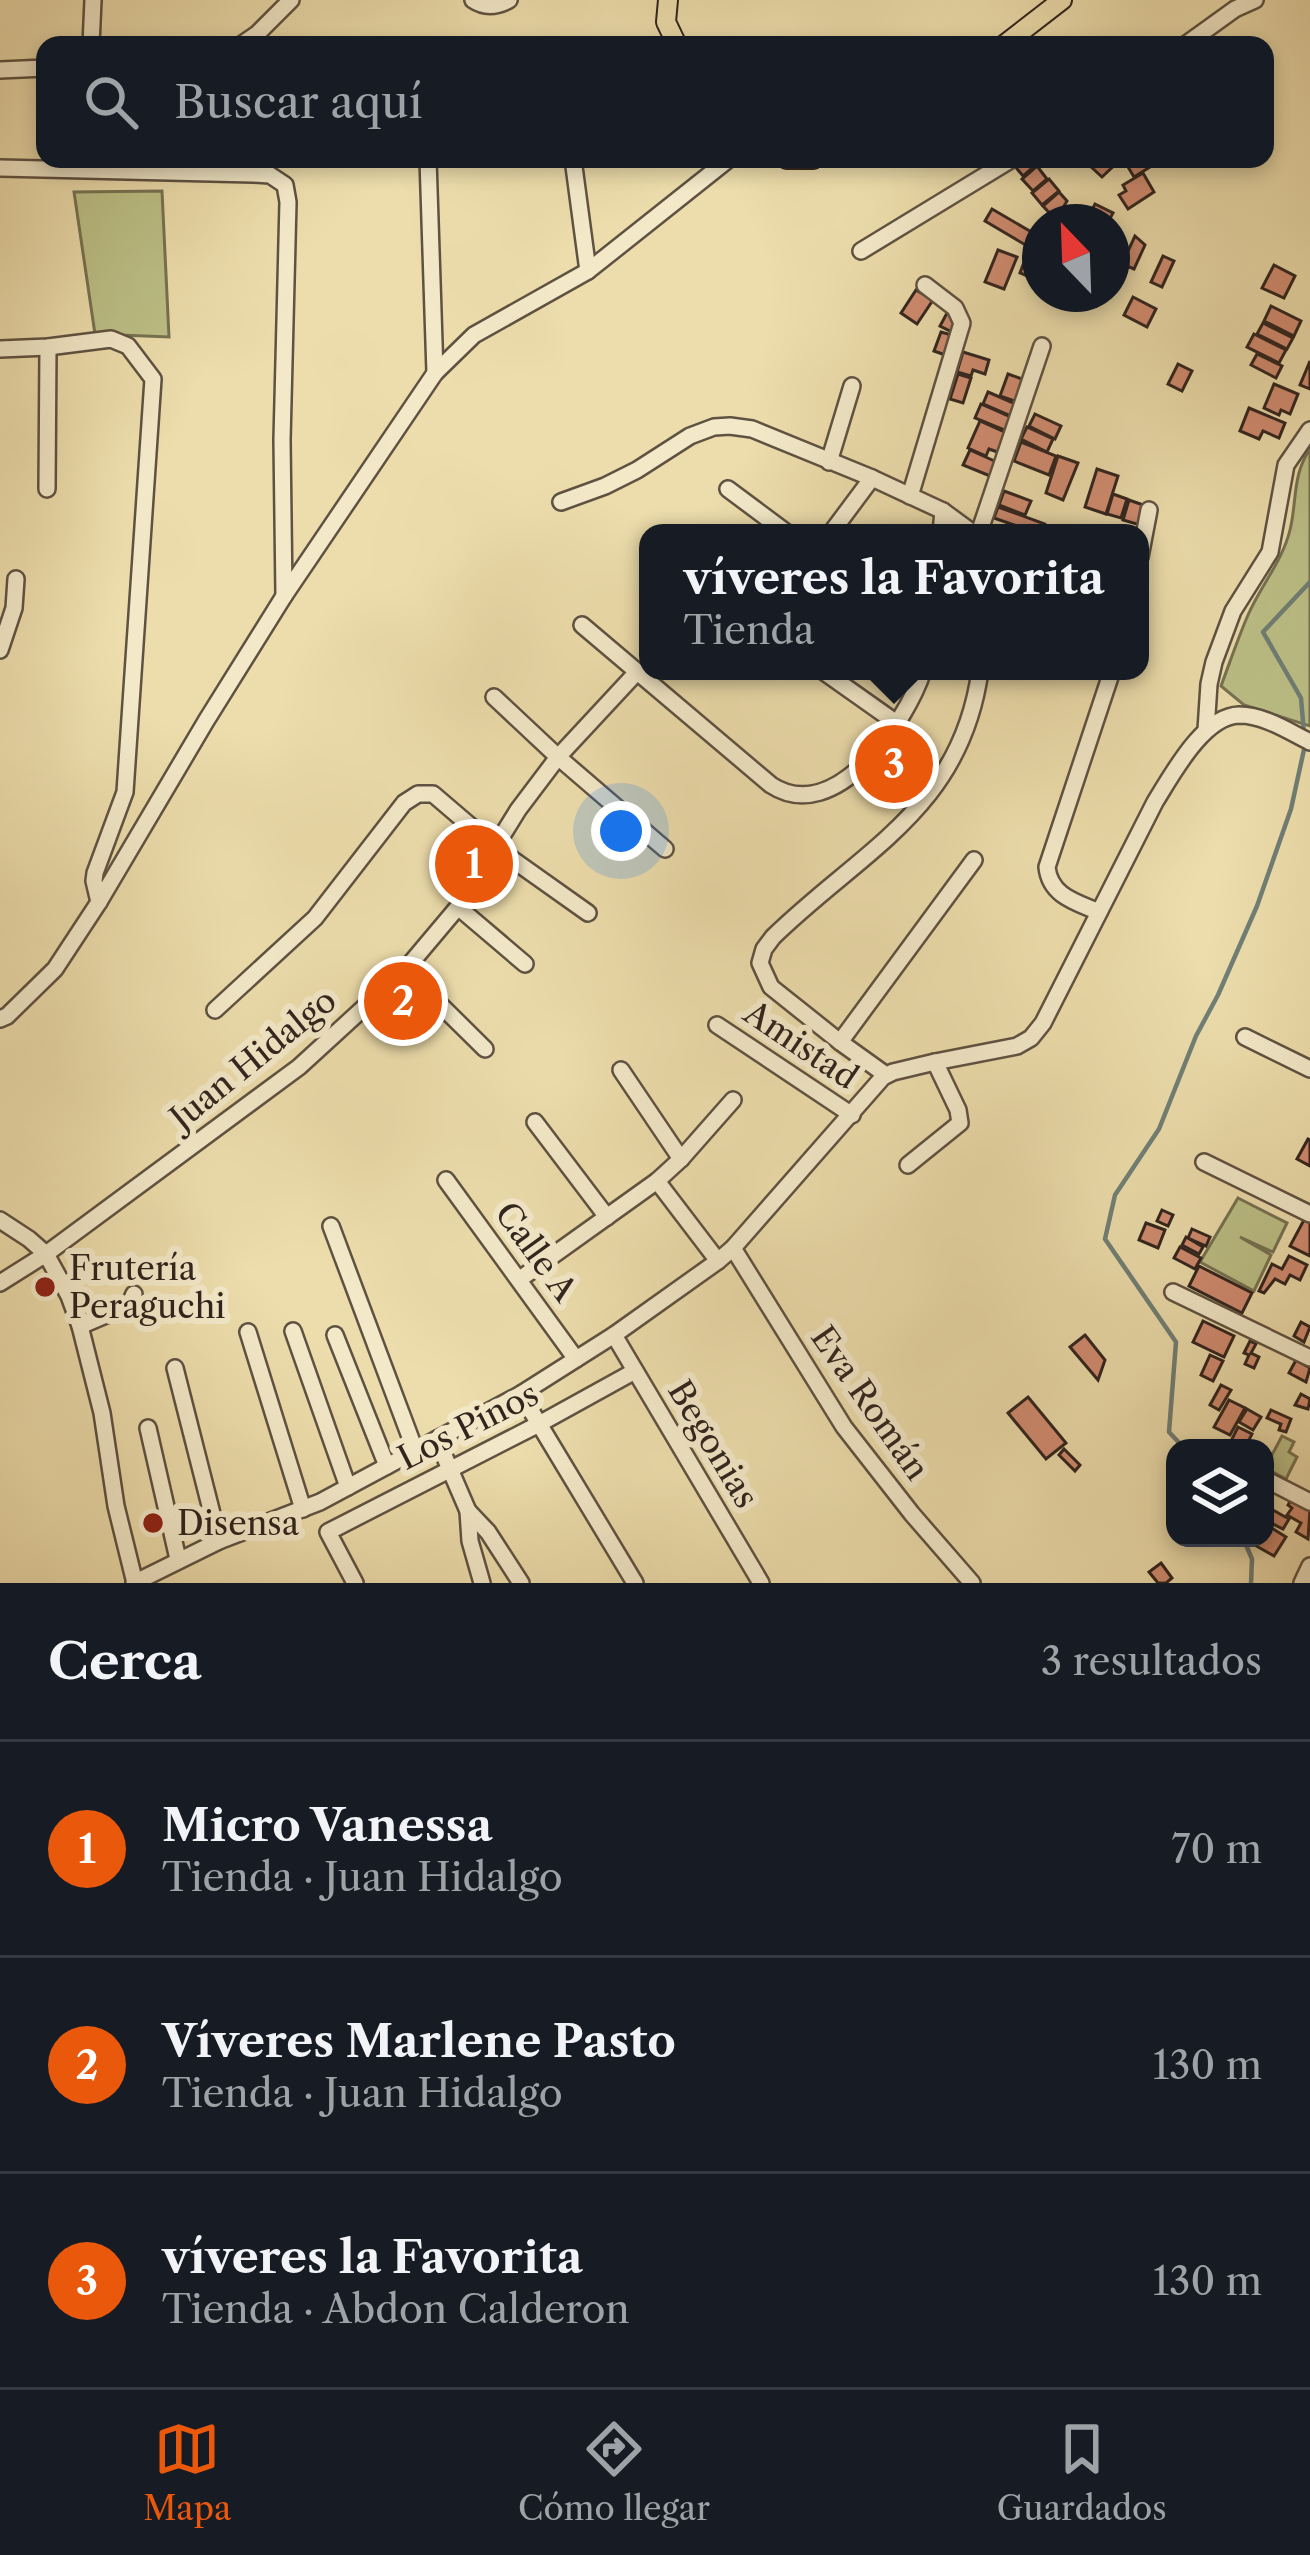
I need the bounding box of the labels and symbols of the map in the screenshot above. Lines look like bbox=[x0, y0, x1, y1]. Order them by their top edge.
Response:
north arrow bbox=[1022, 204, 1130, 312]
pin: 3 bbox=[855, 719, 933, 809]
your location bbox=[591, 801, 651, 861]
pin: 1 bbox=[435, 819, 513, 909]
pin: 2 bbox=[364, 956, 442, 1046]
street label: Juan Hidalgo bbox=[158, 980, 344, 1142]
street label: Amistad bbox=[735, 991, 866, 1098]
street label: Calle A bbox=[486, 1194, 586, 1310]
place label: Frutería Peraguchi bbox=[69, 1248, 225, 1327]
marker: Frutería Peraguchi bbox=[32, 1274, 58, 1300]
street label: Eva Román bbox=[802, 1318, 938, 1488]
street label: Los Pinos bbox=[391, 1373, 545, 1479]
street label: Begonias bbox=[659, 1373, 767, 1515]
place label: Disensa bbox=[177, 1503, 300, 1544]
marker: Disensa bbox=[140, 1510, 166, 1536]

